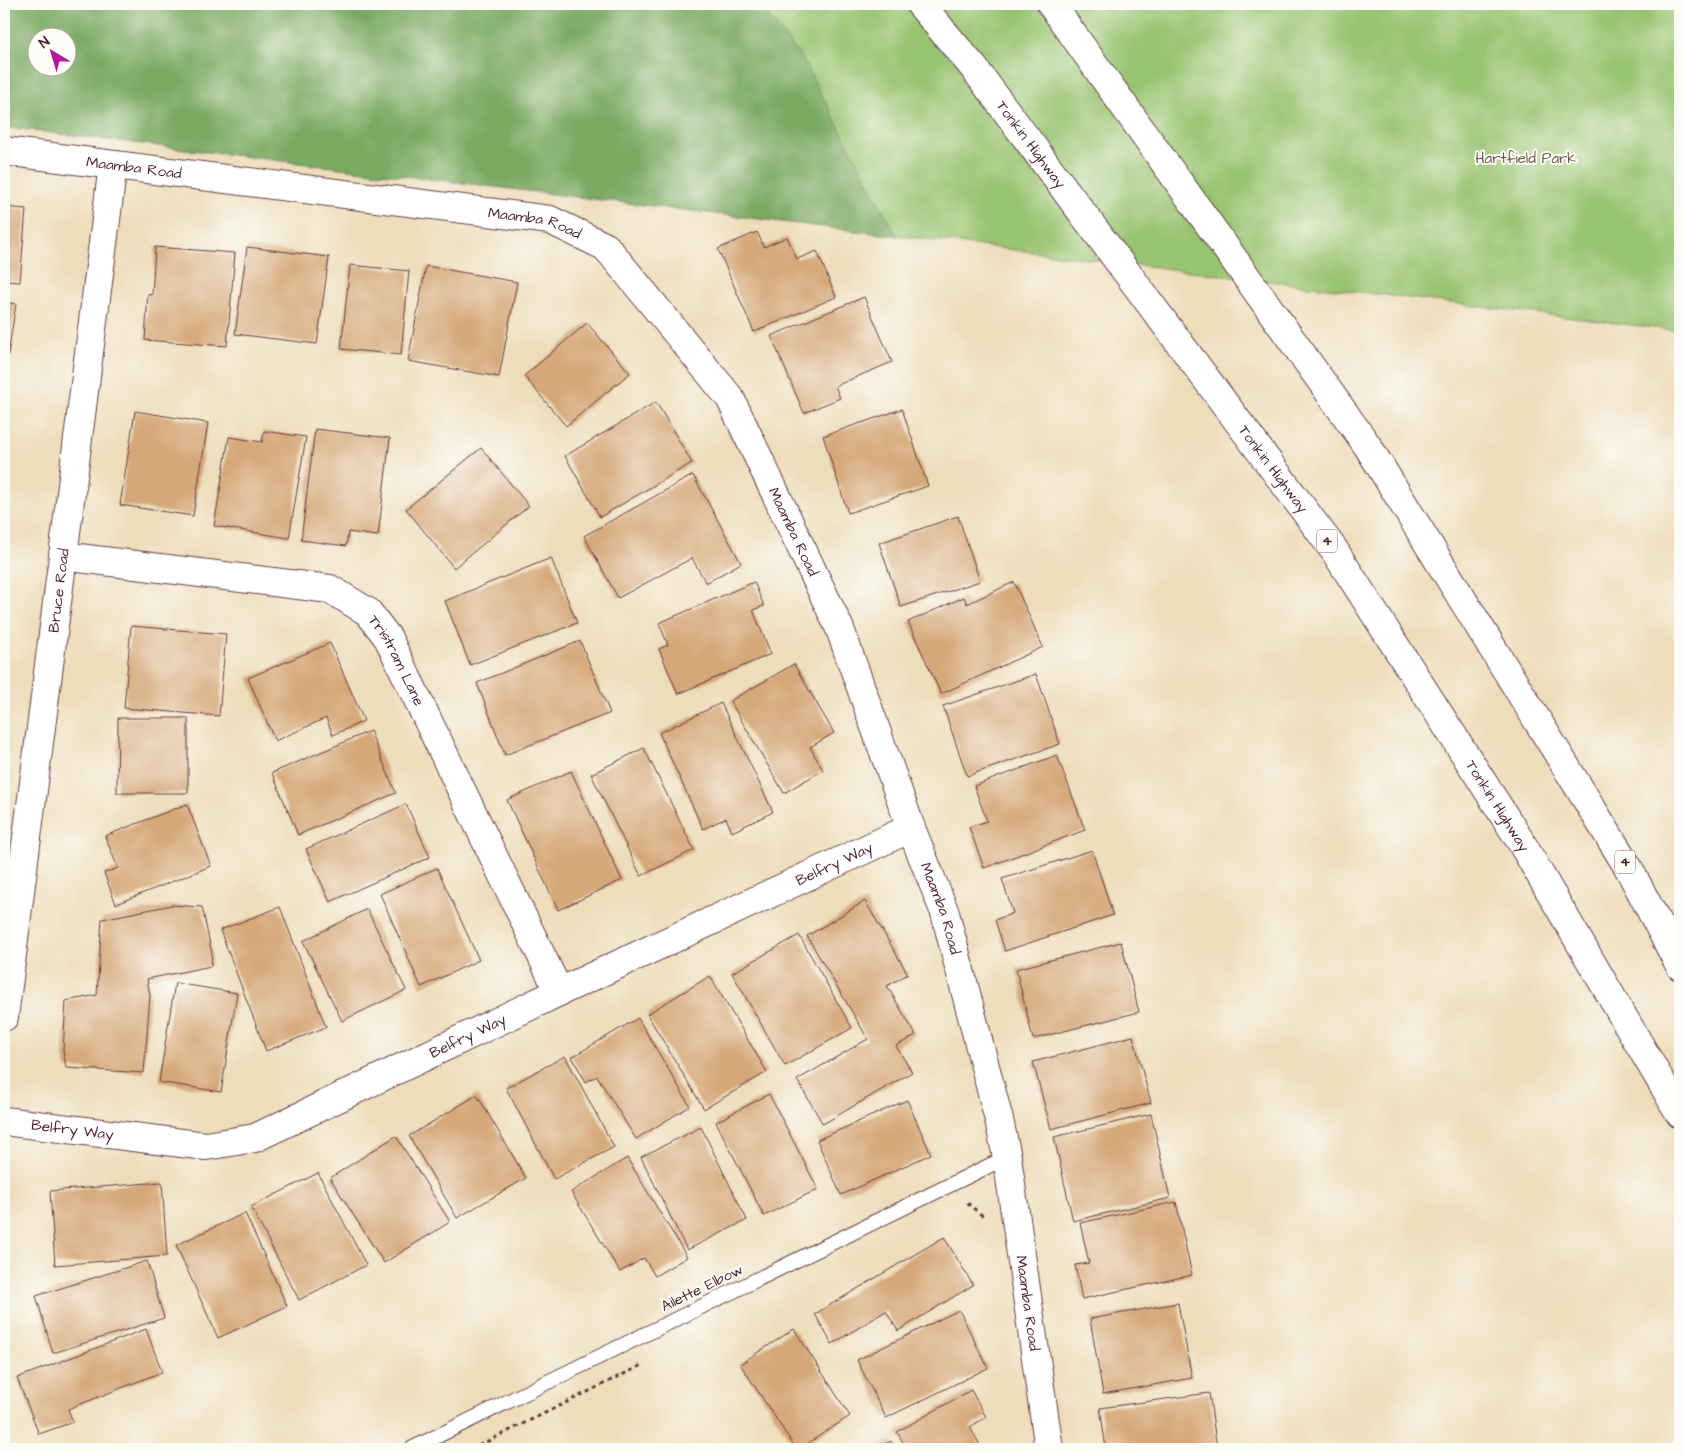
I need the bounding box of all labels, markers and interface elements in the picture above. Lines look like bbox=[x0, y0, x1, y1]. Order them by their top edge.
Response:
north arrow bbox=[28, 28, 78, 78]
text: N bbox=[35, 32, 54, 53]
street label: Tonkin Highway bbox=[991, 96, 1071, 193]
park label: Hartfield Park bbox=[1475, 148, 1577, 169]
street label: Maamba Road bbox=[85, 151, 183, 184]
street label: Maamba Road bbox=[487, 202, 585, 244]
street label: Tonkin Highway bbox=[1234, 421, 1313, 518]
street label: Maamba Road bbox=[764, 484, 824, 580]
road number: 4 bbox=[1317, 530, 1337, 552]
street label: Bruce Road bbox=[43, 547, 74, 634]
street label: Tristram Lane bbox=[363, 610, 430, 709]
street label: Tonkin Highway bbox=[1461, 756, 1535, 856]
street label: Belfry Way bbox=[792, 837, 876, 891]
road number: 4 bbox=[1615, 850, 1635, 874]
street label: Maamba Road bbox=[915, 859, 966, 957]
street label: Belfry Way bbox=[426, 1009, 510, 1063]
street label: Belfry Way bbox=[30, 1114, 115, 1146]
street label: Maamba Road bbox=[1011, 1254, 1045, 1352]
street label: Ailette Elbow bbox=[657, 1259, 747, 1317]

